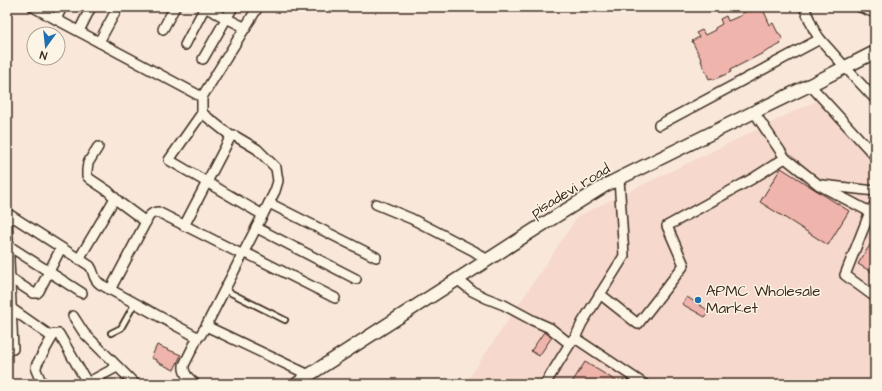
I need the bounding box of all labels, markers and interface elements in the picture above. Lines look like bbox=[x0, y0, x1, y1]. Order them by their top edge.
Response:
north arrow bbox=[26, 26, 66, 66]
text: N bbox=[38, 47, 49, 63]
street label: pisadevi road bbox=[526, 158, 614, 223]
place label: APMC Wholesale Market bbox=[706, 281, 820, 319]
marker: APMC Wholesale Market bbox=[693, 295, 703, 305]

